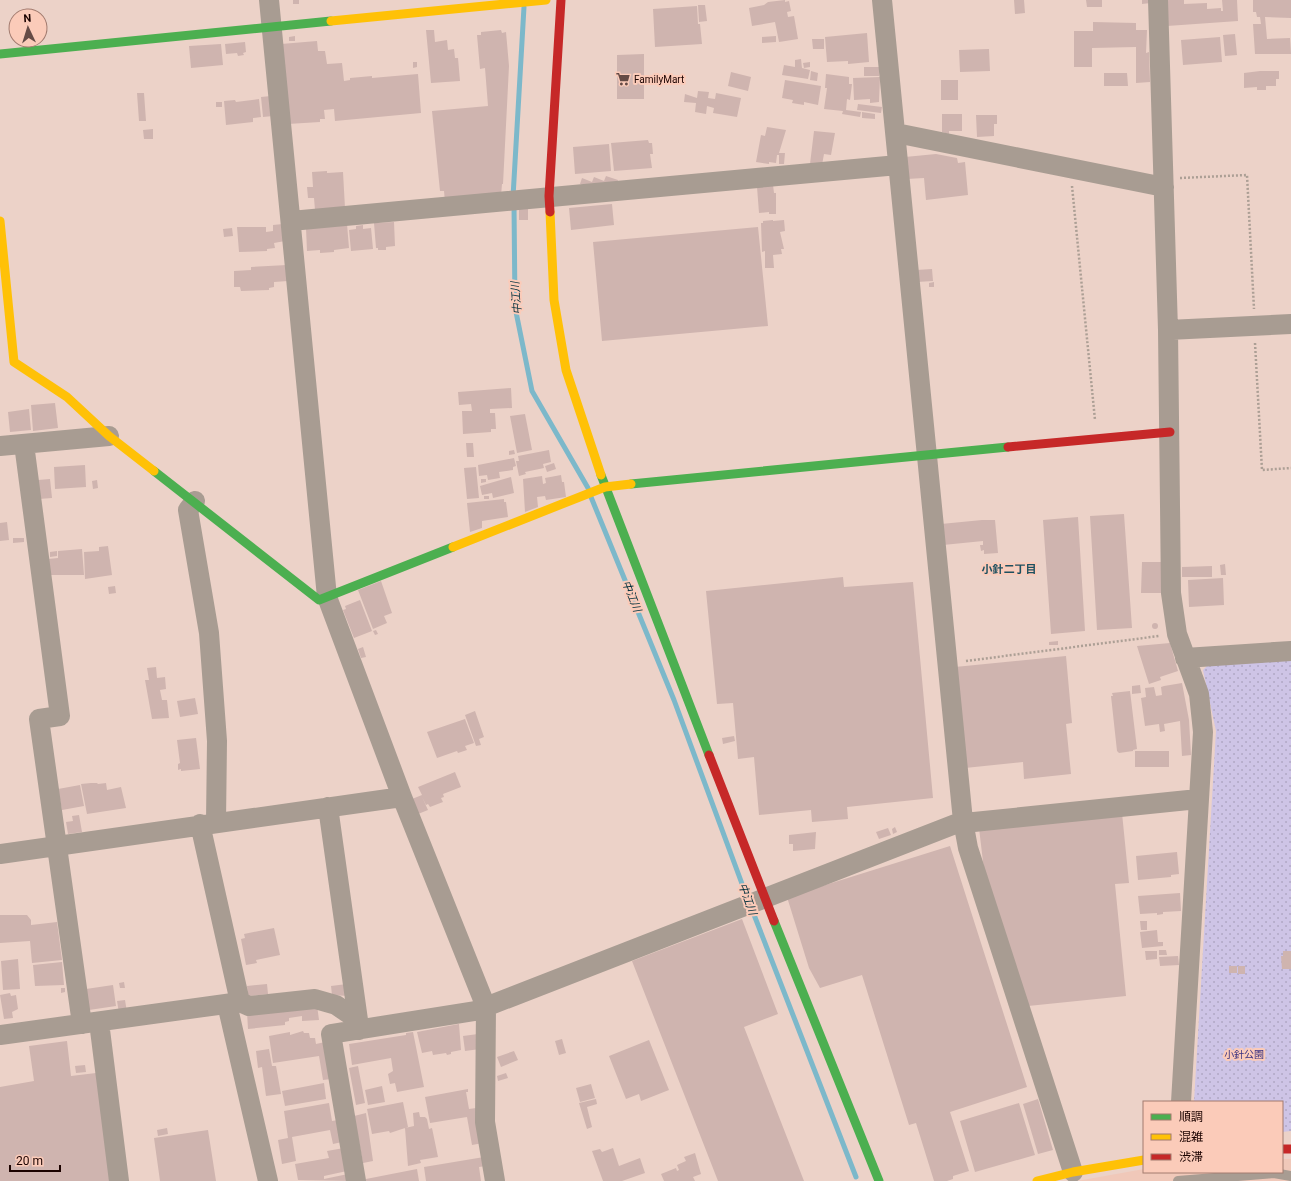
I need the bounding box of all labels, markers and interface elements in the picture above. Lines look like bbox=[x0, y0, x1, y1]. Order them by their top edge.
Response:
north arrow bbox=[8, 8, 48, 48]
text: N bbox=[23, 12, 32, 25]
supermarket icon: FamilyMart bbox=[615, 71, 631, 87]
place label: FamilyMart bbox=[634, 74, 684, 85]
water label: 中江川 bbox=[509, 280, 524, 315]
district label: 小針二丁目 bbox=[982, 563, 1037, 576]
water label: 中江川 bbox=[619, 578, 644, 615]
water label: 中江川 bbox=[736, 881, 760, 918]
park label: 小針公園 bbox=[1224, 1049, 1264, 1060]
legend bbox=[1143, 1101, 1283, 1173]
text: 順調 bbox=[1179, 1110, 1203, 1124]
text: 混雑 bbox=[1179, 1130, 1203, 1144]
scale bar bbox=[10, 1147, 60, 1173]
text: 渋滞 bbox=[1179, 1150, 1203, 1164]
text: 20 m bbox=[16, 1154, 43, 1168]

